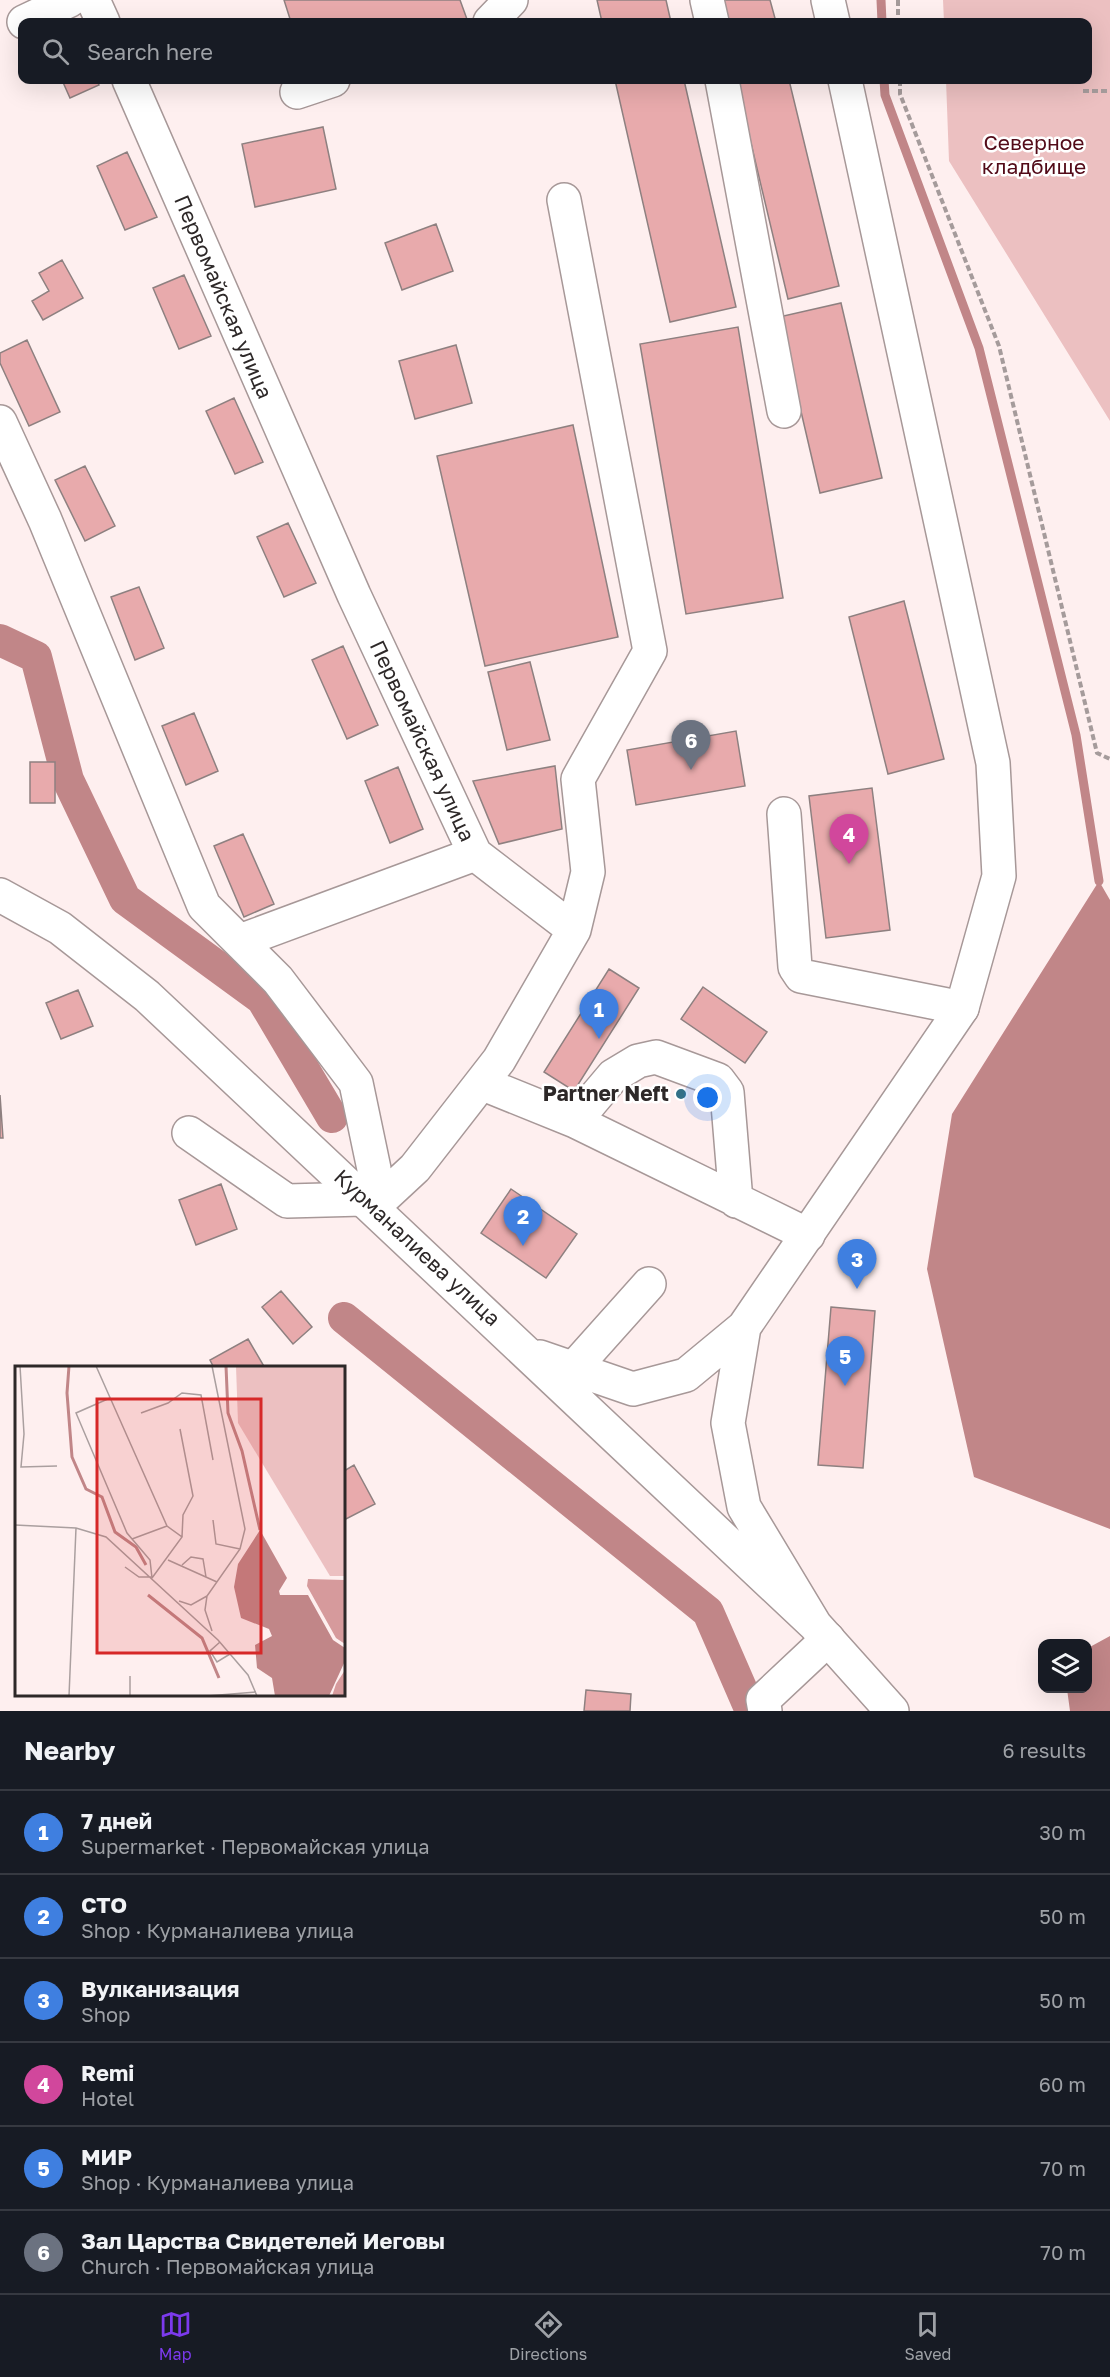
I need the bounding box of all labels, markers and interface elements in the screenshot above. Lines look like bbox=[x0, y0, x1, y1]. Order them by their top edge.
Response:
search box bbox=[18, 18, 1092, 84]
icon: search bbox=[39, 35, 72, 68]
text: Search here bbox=[87, 38, 213, 65]
park label: Северное кладбище bbox=[982, 129, 1086, 179]
street label: Первомайская улица bbox=[169, 191, 279, 402]
street label: Первомайская улица bbox=[365, 636, 481, 845]
pin: 6 bbox=[672, 720, 710, 770]
pin: 4 bbox=[830, 814, 868, 864]
pin: 1 bbox=[580, 990, 618, 1039]
place label: Partner Neft bbox=[543, 1080, 669, 1106]
your location bbox=[693, 1083, 722, 1112]
marker: Partner Neft bbox=[674, 1087, 688, 1101]
street label: Курманалиева улица bbox=[329, 1163, 506, 1331]
pin: 2 bbox=[504, 1196, 542, 1246]
pin: 3 bbox=[838, 1240, 876, 1289]
pin: 5 bbox=[826, 1336, 864, 1386]
inset map bbox=[15, 1366, 345, 1696]
map controls bbox=[1038, 1639, 1092, 1693]
button: layers bbox=[1038, 1639, 1092, 1693]
text: Nearby bbox=[24, 1735, 115, 1766]
text: 6 results bbox=[1002, 1738, 1086, 1762]
text: 7 дней bbox=[81, 1807, 152, 1834]
text: 1 bbox=[38, 1820, 49, 1844]
text: 30 m bbox=[1039, 1820, 1086, 1844]
text: Supermarket · Первомайская улица bbox=[81, 1834, 430, 1858]
text: СТО bbox=[81, 1891, 127, 1918]
text: 2 bbox=[37, 1904, 50, 1928]
text: 50 m bbox=[1039, 1904, 1086, 1928]
text: Shop · Курманалиева улица bbox=[81, 1918, 354, 1942]
text: Вулканизация bbox=[81, 1975, 239, 2002]
text: 3 bbox=[37, 1988, 50, 2012]
text: 50 m bbox=[1039, 1988, 1086, 2012]
text: Shop bbox=[81, 2002, 130, 2026]
text: Remi bbox=[81, 2059, 134, 2086]
text: 4 bbox=[37, 2072, 50, 2096]
text: 60 m bbox=[1039, 2072, 1086, 2096]
text: Hotel bbox=[81, 2086, 134, 2110]
text: МИР bbox=[81, 2143, 132, 2170]
text: 5 bbox=[37, 2156, 50, 2180]
text: 70 m bbox=[1040, 2156, 1086, 2180]
text: Shop · Курманалиева улица bbox=[81, 2170, 354, 2194]
text: Зал Царства Свидетелей Иеговы bbox=[81, 2227, 445, 2254]
text: 6 bbox=[37, 2240, 50, 2264]
text: 70 m bbox=[1040, 2240, 1086, 2264]
text: Church · Первомайская улица bbox=[81, 2254, 374, 2278]
tab: Map bbox=[159, 2308, 192, 2364]
tab: Directions bbox=[509, 2308, 587, 2364]
tab: Saved bbox=[905, 2308, 951, 2364]

